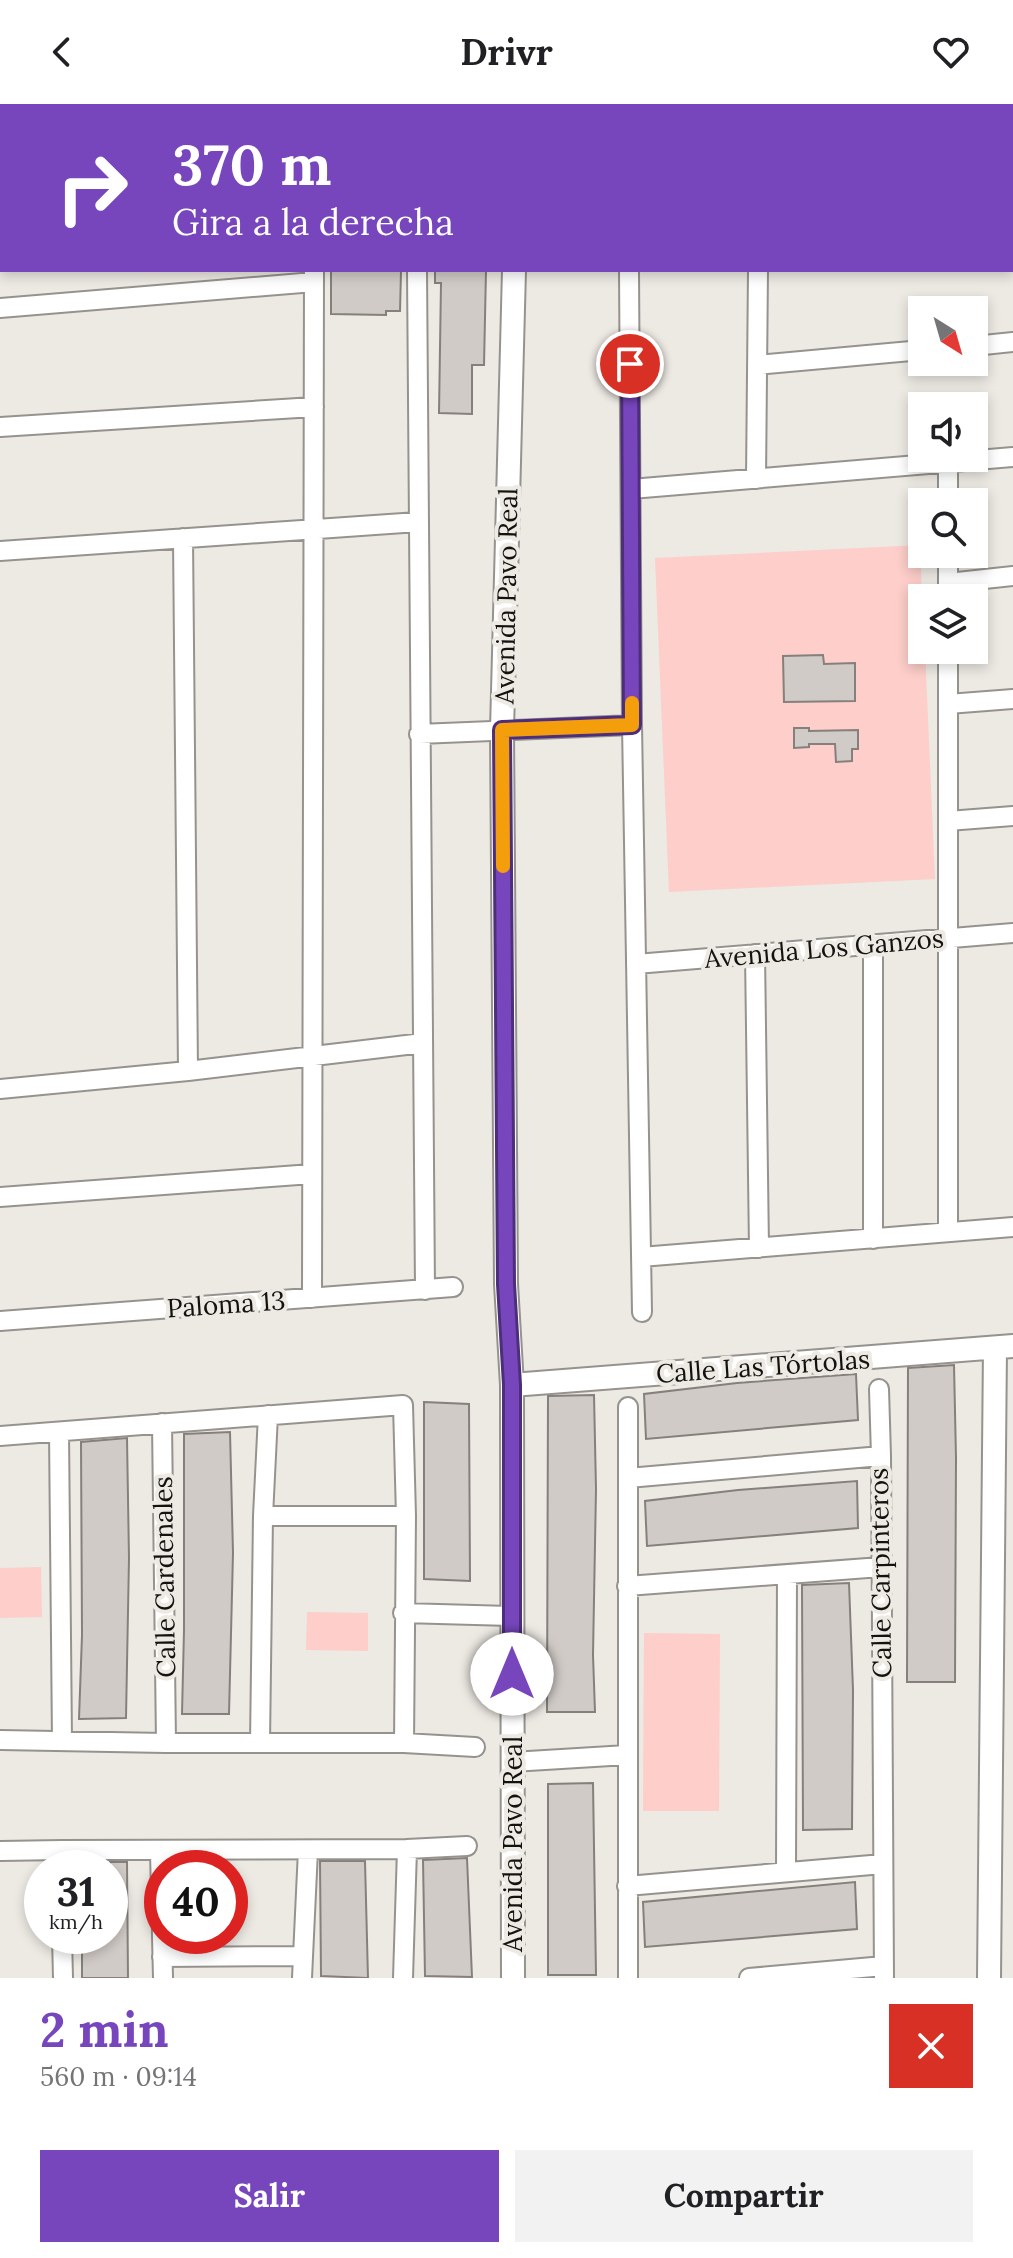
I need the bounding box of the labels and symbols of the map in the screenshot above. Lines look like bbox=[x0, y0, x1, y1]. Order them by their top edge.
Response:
north arrow bbox=[908, 296, 988, 376]
pin bbox=[596, 330, 664, 398]
street label: Avenida Pavo Real bbox=[488, 488, 524, 705]
street label: Avenida Los Ganzos bbox=[702, 921, 945, 975]
street label: Paloma 13 bbox=[166, 1283, 286, 1325]
street label: Calle Las Tórtolas bbox=[655, 1342, 871, 1390]
street label: Calle Carpinteros bbox=[862, 1468, 898, 1678]
street label: Calle Cardenales bbox=[146, 1476, 182, 1678]
position arrow bbox=[470, 1632, 554, 1716]
street label: Avenida Pavo Real bbox=[496, 1736, 529, 1953]
speed limit sign: 40 bbox=[144, 1850, 248, 1954]

